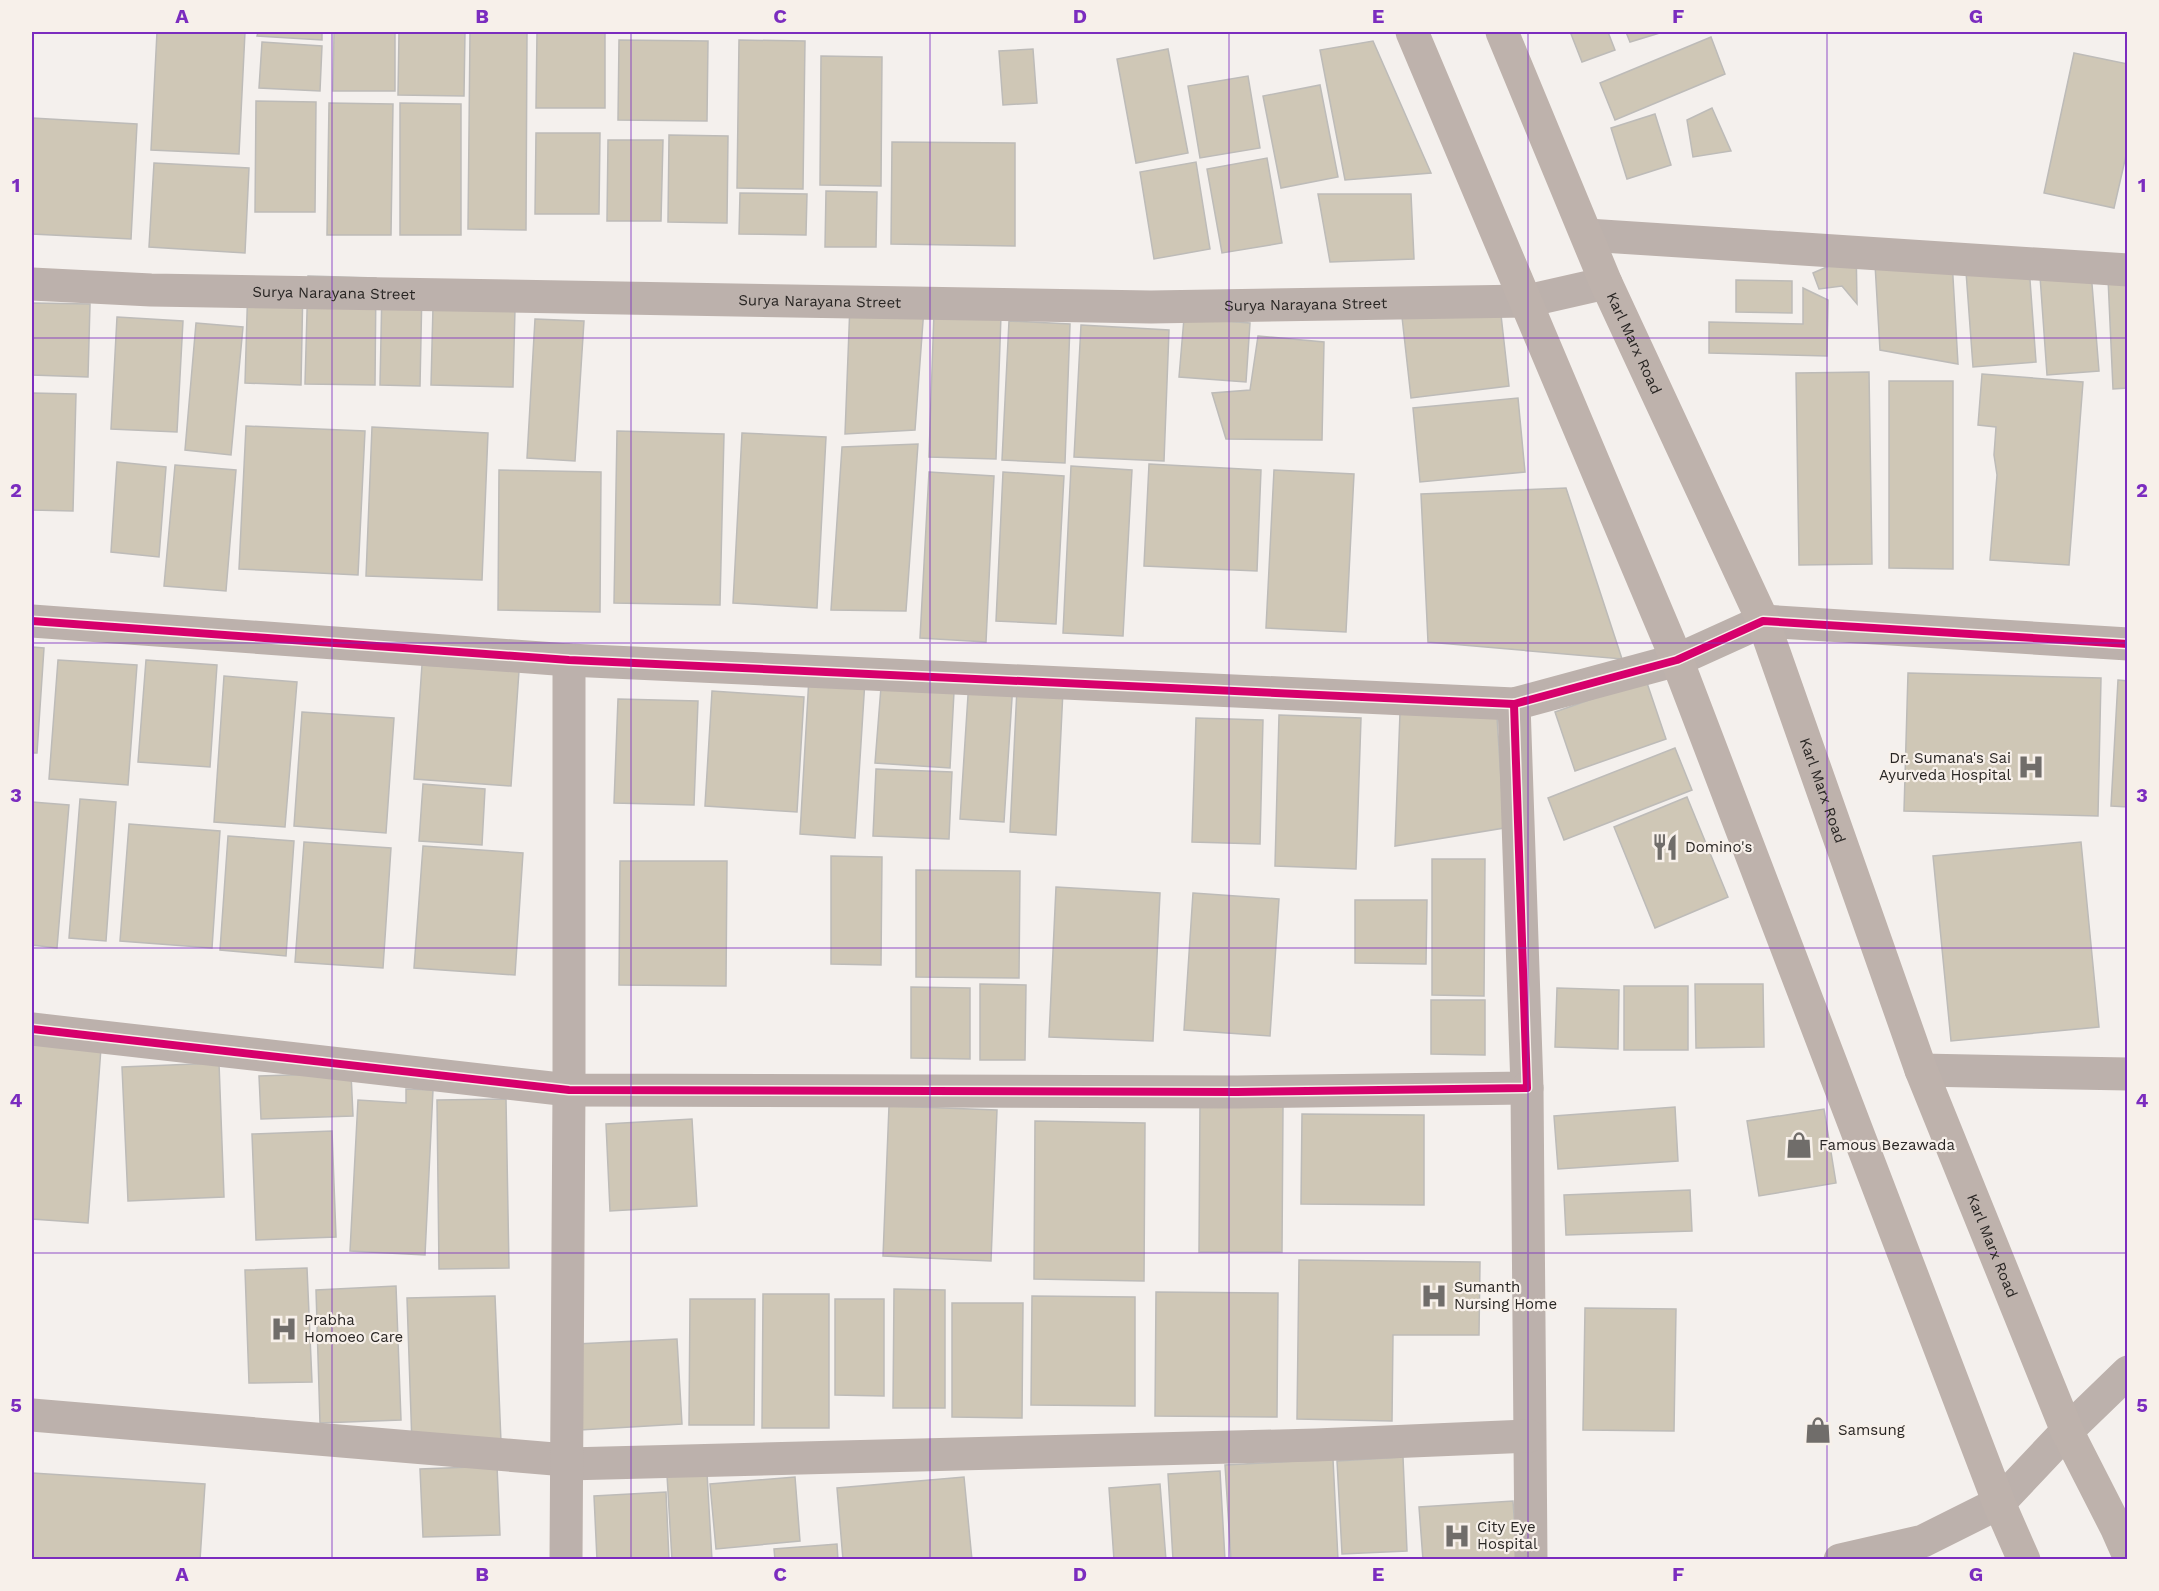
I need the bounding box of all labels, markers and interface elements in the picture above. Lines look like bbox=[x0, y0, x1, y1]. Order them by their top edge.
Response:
text: A bbox=[175, 4, 189, 28]
text: B bbox=[475, 4, 489, 28]
text: C bbox=[773, 4, 787, 28]
text: D bbox=[1073, 4, 1087, 28]
text: E bbox=[1372, 4, 1384, 28]
text: F bbox=[1672, 4, 1684, 28]
text: G bbox=[1969, 4, 1983, 28]
text: 1 bbox=[12, 173, 20, 197]
text: 1 bbox=[2138, 173, 2146, 197]
street label: Surya Narayana Street bbox=[252, 283, 416, 304]
street label: Karl Marx Road bbox=[1603, 289, 1665, 397]
street label: Surya Narayana Street bbox=[738, 291, 902, 312]
street label: Surya Narayana Street bbox=[1224, 294, 1388, 315]
text: 2 bbox=[10, 478, 22, 502]
text: 2 bbox=[2136, 478, 2148, 502]
street label: Karl Marx Road bbox=[1796, 735, 1849, 845]
place label: Dr. Sumana's Sai Ayurveda Hospital bbox=[1879, 749, 2011, 784]
hospital icon: Dr. Sumana's Sai Ayurveda Hospital bbox=[2016, 752, 2046, 782]
text: 3 bbox=[10, 783, 22, 807]
text: 3 bbox=[2136, 783, 2148, 807]
restaurant icon: Domino's bbox=[1650, 832, 1680, 862]
place label: Domino's bbox=[1685, 838, 1752, 856]
text: 4 bbox=[10, 1088, 23, 1112]
text: 4 bbox=[2136, 1088, 2149, 1112]
shop icon: Famous Bezawada bbox=[1784, 1130, 1814, 1160]
place label: Famous Bezawada bbox=[1819, 1136, 1956, 1154]
street label: Karl Marx Road bbox=[1963, 1191, 2021, 1300]
place label: Sumanth Nursing Home bbox=[1454, 1278, 1557, 1313]
hospital icon: Sumanth Nursing Home bbox=[1419, 1281, 1449, 1311]
place label: Prabha Homoeo Care bbox=[304, 1311, 403, 1346]
hospital icon: Prabha Homoeo Care bbox=[269, 1314, 299, 1344]
text: 5 bbox=[10, 1393, 22, 1417]
text: 5 bbox=[2136, 1393, 2148, 1417]
shop icon: Samsung bbox=[1803, 1415, 1833, 1445]
place label: Samsung bbox=[1838, 1421, 1905, 1439]
place label: City Eye Hospital bbox=[1477, 1518, 1538, 1553]
hospital icon: City Eye Hospital bbox=[1442, 1521, 1472, 1551]
text: A bbox=[175, 1562, 189, 1586]
text: B bbox=[475, 1562, 489, 1586]
text: C bbox=[773, 1562, 787, 1586]
text: D bbox=[1073, 1562, 1087, 1586]
text: E bbox=[1372, 1562, 1384, 1586]
text: F bbox=[1672, 1562, 1684, 1586]
text: G bbox=[1969, 1562, 1983, 1586]

